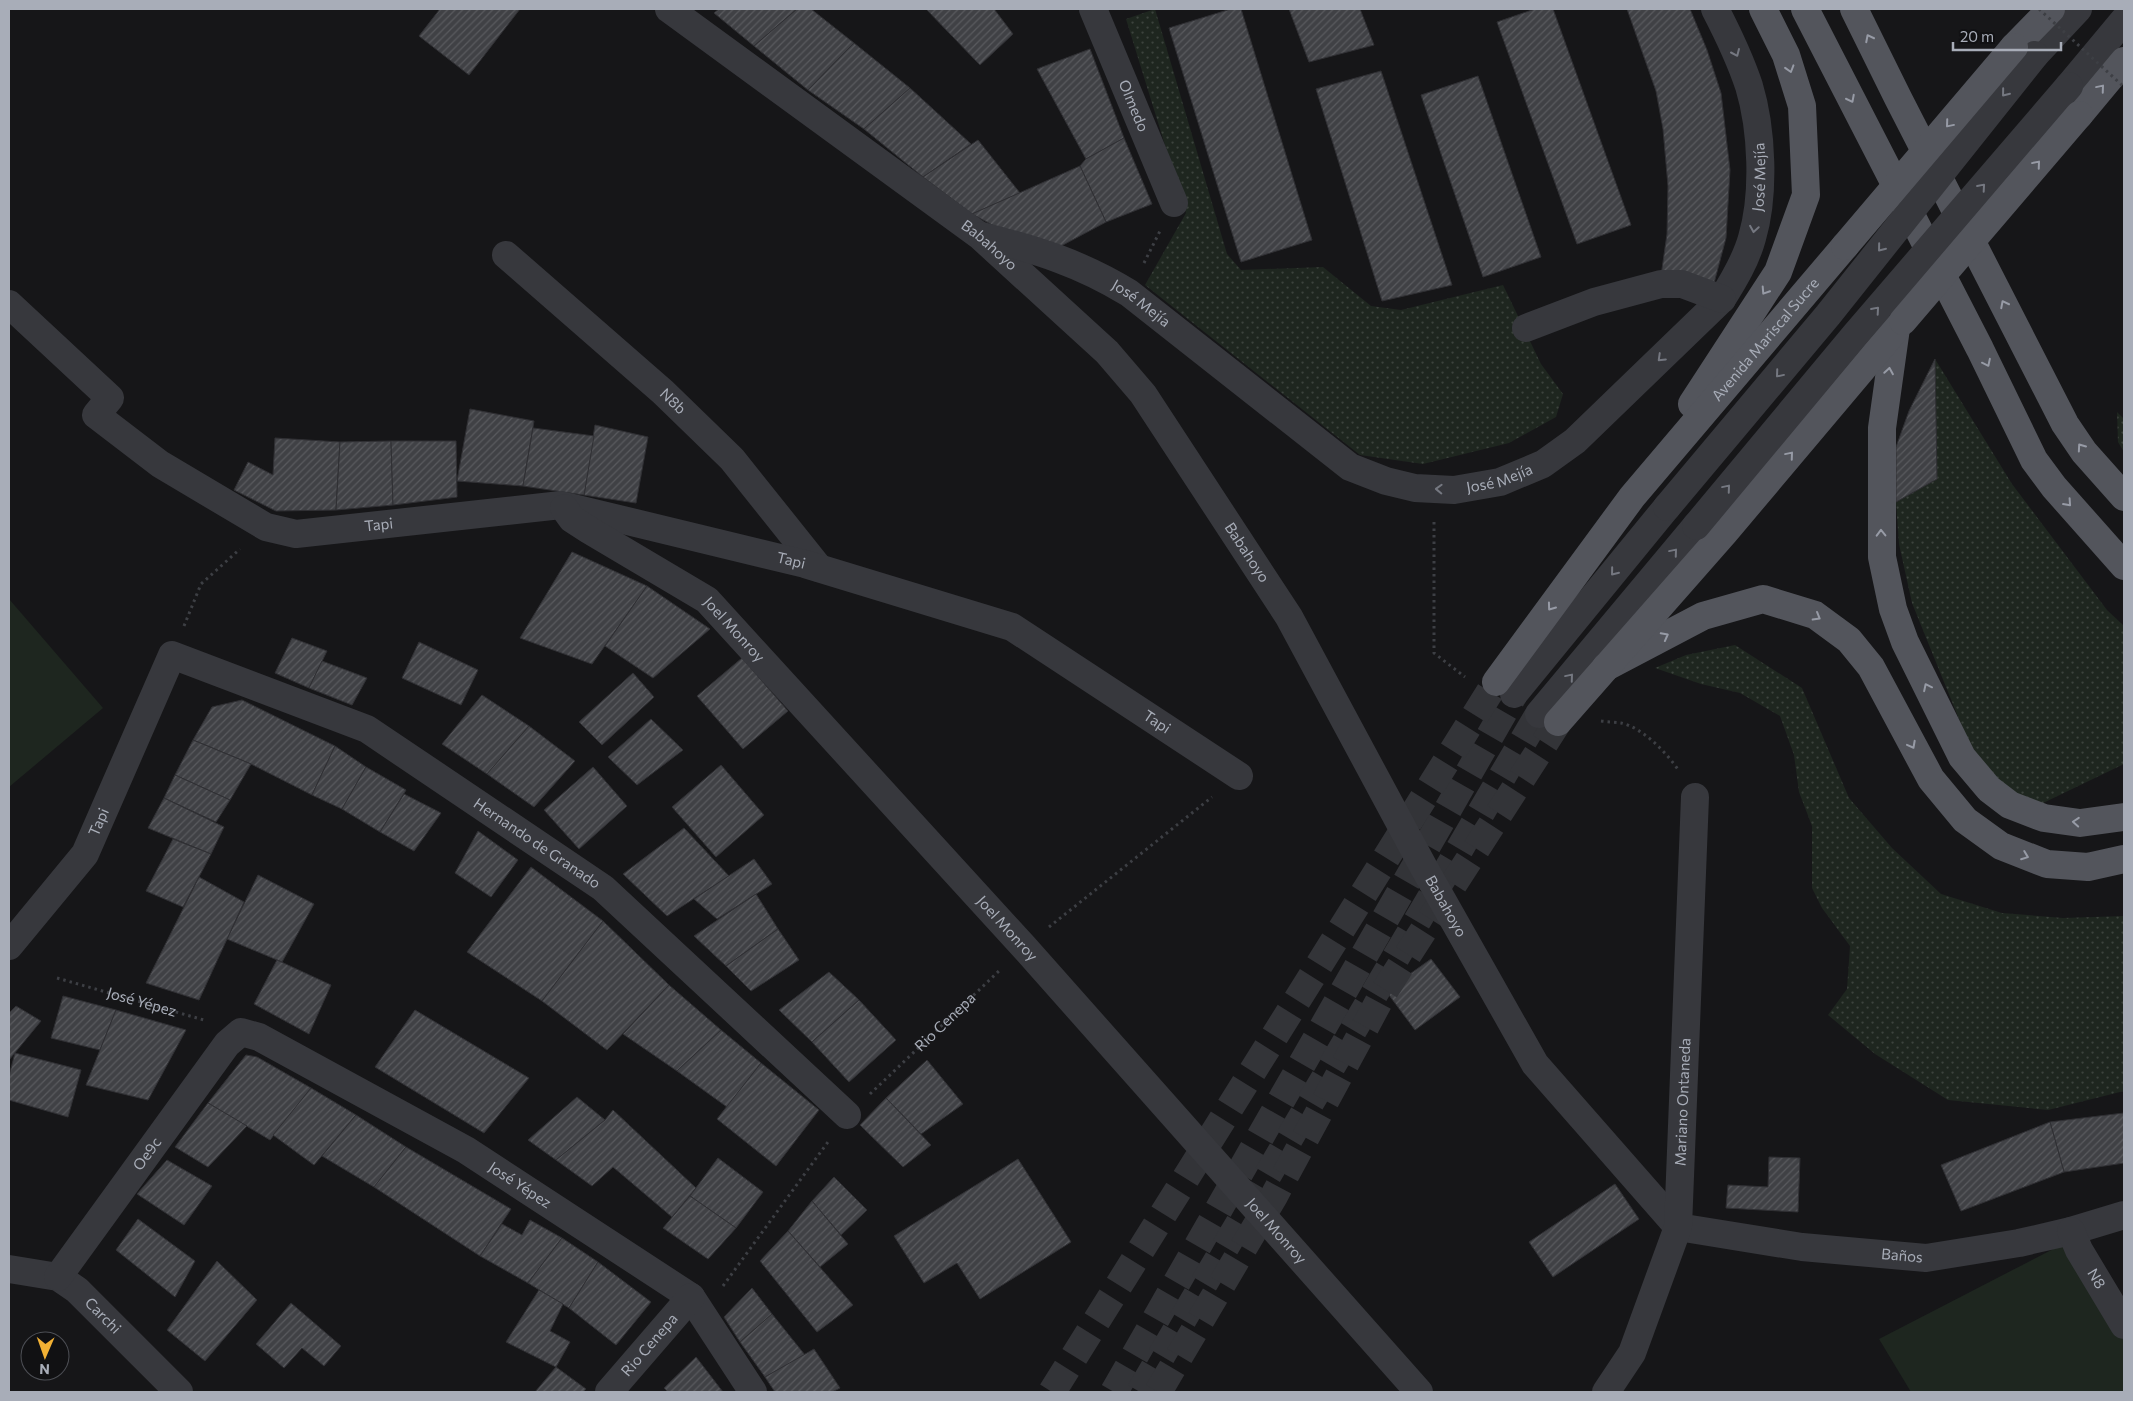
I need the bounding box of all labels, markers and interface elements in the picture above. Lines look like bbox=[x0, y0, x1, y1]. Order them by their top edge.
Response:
scale bar bbox=[1953, 20, 2060, 52]
text: 20 m bbox=[1960, 27, 1994, 45]
one-way arrow bbox=[1865, 34, 1875, 43]
one-way arrow bbox=[1730, 48, 1741, 57]
one-way arrow bbox=[1785, 64, 1795, 73]
street label: Olmedo bbox=[1116, 77, 1153, 134]
one-way arrow bbox=[2096, 85, 2104, 94]
one-way arrow bbox=[2001, 88, 2010, 97]
one-way arrow bbox=[1845, 94, 1855, 103]
one-way arrow bbox=[1946, 118, 1954, 127]
street label: José Mejía bbox=[1748, 142, 1768, 213]
one-way arrow bbox=[2031, 161, 2040, 170]
one-way arrow bbox=[1977, 184, 1985, 193]
street label: Babahoyo bbox=[958, 216, 1021, 274]
one-way arrow bbox=[1749, 225, 1760, 233]
one-way arrow bbox=[1879, 242, 1887, 251]
street label: Avenida Mariscal Sucre bbox=[1707, 274, 1822, 404]
street label: José Mejía bbox=[1109, 275, 1174, 330]
one-way arrow bbox=[1762, 285, 1771, 295]
one-way arrow bbox=[2000, 300, 2010, 309]
one-way arrow bbox=[1871, 307, 1880, 316]
one-way arrow bbox=[1658, 352, 1667, 361]
one-way arrow bbox=[1980, 358, 1991, 367]
one-way arrow bbox=[1884, 367, 1894, 376]
one-way arrow bbox=[1775, 368, 1784, 377]
street label: N8b bbox=[657, 384, 690, 418]
one-way arrow bbox=[2078, 443, 2087, 453]
one-way arrow bbox=[1784, 451, 1793, 460]
street label: José Mejía bbox=[1465, 459, 1535, 496]
one-way arrow bbox=[1434, 484, 1442, 494]
one-way arrow bbox=[1721, 485, 1730, 494]
one-way arrow bbox=[2062, 497, 2071, 506]
street label: Tapi bbox=[363, 513, 394, 534]
street label: Babahoyo bbox=[1222, 519, 1274, 586]
one-way arrow bbox=[1876, 529, 1886, 537]
street label: Tapi bbox=[775, 548, 807, 572]
one-way arrow bbox=[1668, 548, 1677, 557]
one-way arrow bbox=[1612, 566, 1620, 575]
street label: Joel Monroy bbox=[700, 592, 769, 665]
one-way arrow bbox=[1549, 601, 1557, 610]
one-way arrow bbox=[1811, 611, 1820, 621]
one-way arrow bbox=[1660, 632, 1669, 642]
one-way arrow bbox=[1565, 674, 1573, 683]
one-way arrow bbox=[1923, 683, 1934, 692]
street label: Tapi bbox=[1140, 706, 1174, 737]
one-way arrow bbox=[1906, 740, 1916, 749]
street label: Hernando de Granado bbox=[471, 794, 604, 892]
street label: Tapi bbox=[84, 805, 112, 839]
one-way arrow bbox=[2072, 816, 2080, 827]
one-way arrow bbox=[2020, 849, 2029, 860]
street label: Babahoyo bbox=[1422, 872, 1471, 940]
street label: Joel Monroy bbox=[974, 891, 1042, 964]
street label: José Yépez bbox=[105, 983, 179, 1020]
street label: Rio Cenepa bbox=[910, 988, 979, 1055]
street label: Mariano Ontaneda bbox=[1670, 1038, 1693, 1166]
street label: Oe9c bbox=[128, 1133, 165, 1174]
street label: José Yépez bbox=[485, 1157, 555, 1211]
street label: Joel Monroy bbox=[1243, 1194, 1311, 1267]
street label: Baños bbox=[1880, 1244, 1924, 1266]
street label: N8 bbox=[2084, 1265, 2110, 1291]
street label: Carchi bbox=[82, 1293, 125, 1337]
street label: Rio Cenepa bbox=[617, 1309, 681, 1380]
north arrow bbox=[20, 1331, 70, 1381]
text: N bbox=[39, 1361, 50, 1378]

